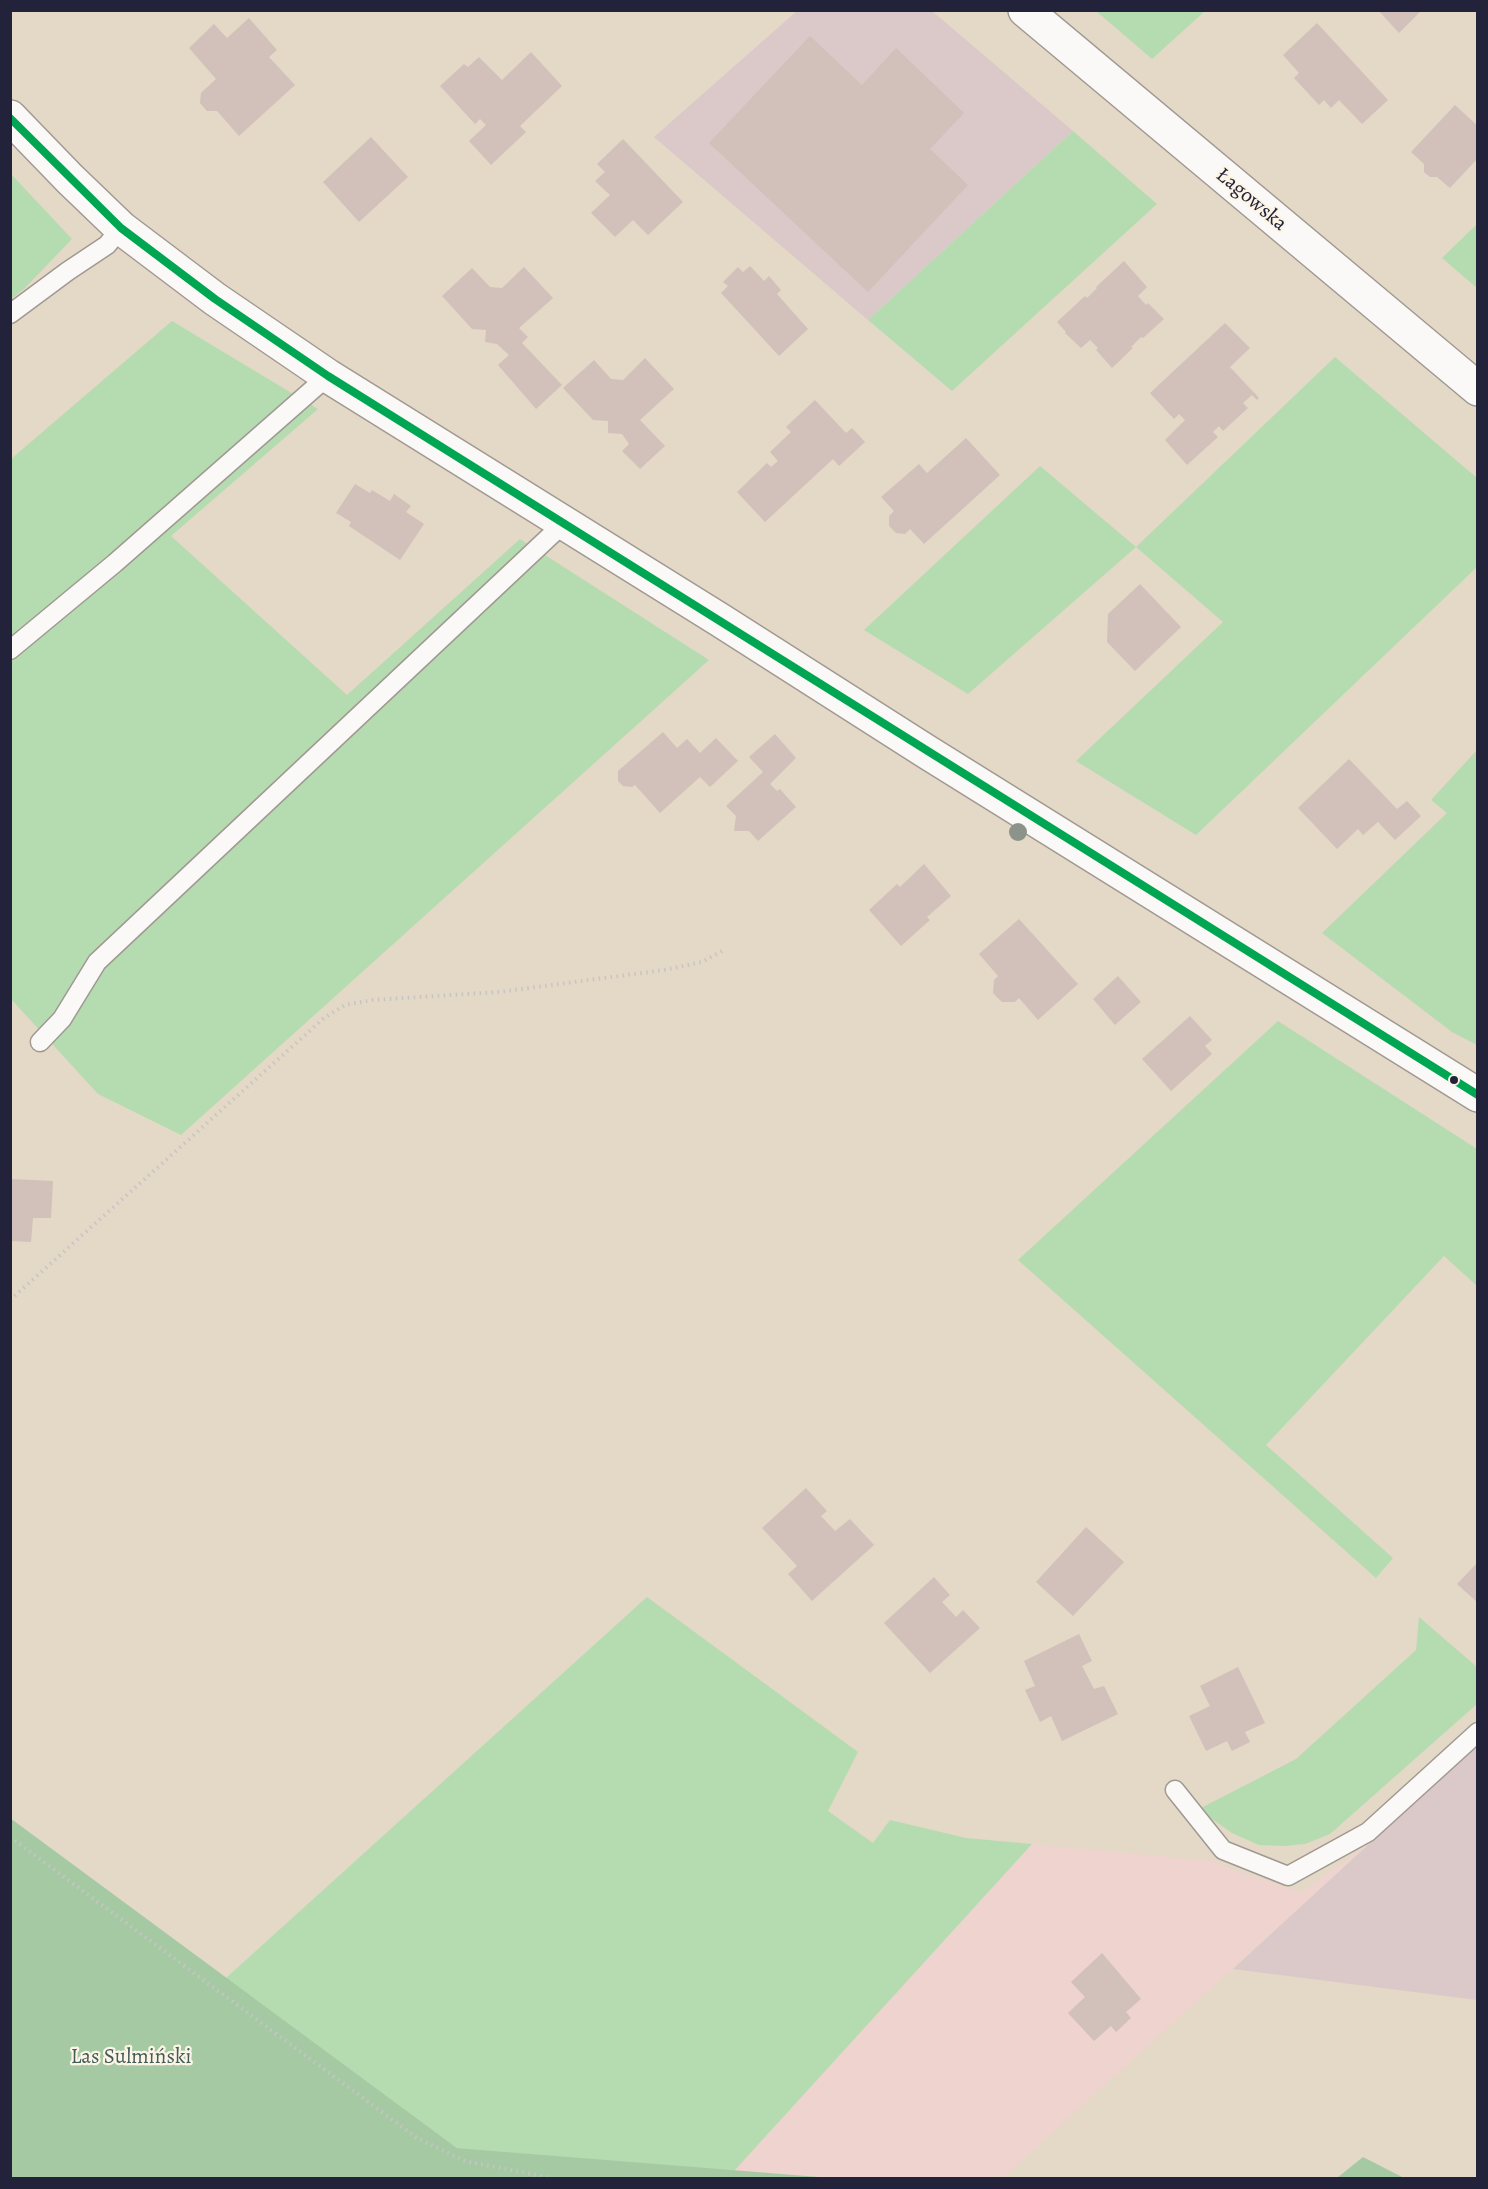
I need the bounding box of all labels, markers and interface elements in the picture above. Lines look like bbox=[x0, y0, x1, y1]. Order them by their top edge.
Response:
street label: Łagowska bbox=[1210, 163, 1292, 237]
unlabelled marker bbox=[1448, 1074, 1460, 1086]
park label: Las Sulmiński bbox=[71, 2045, 191, 2071]

